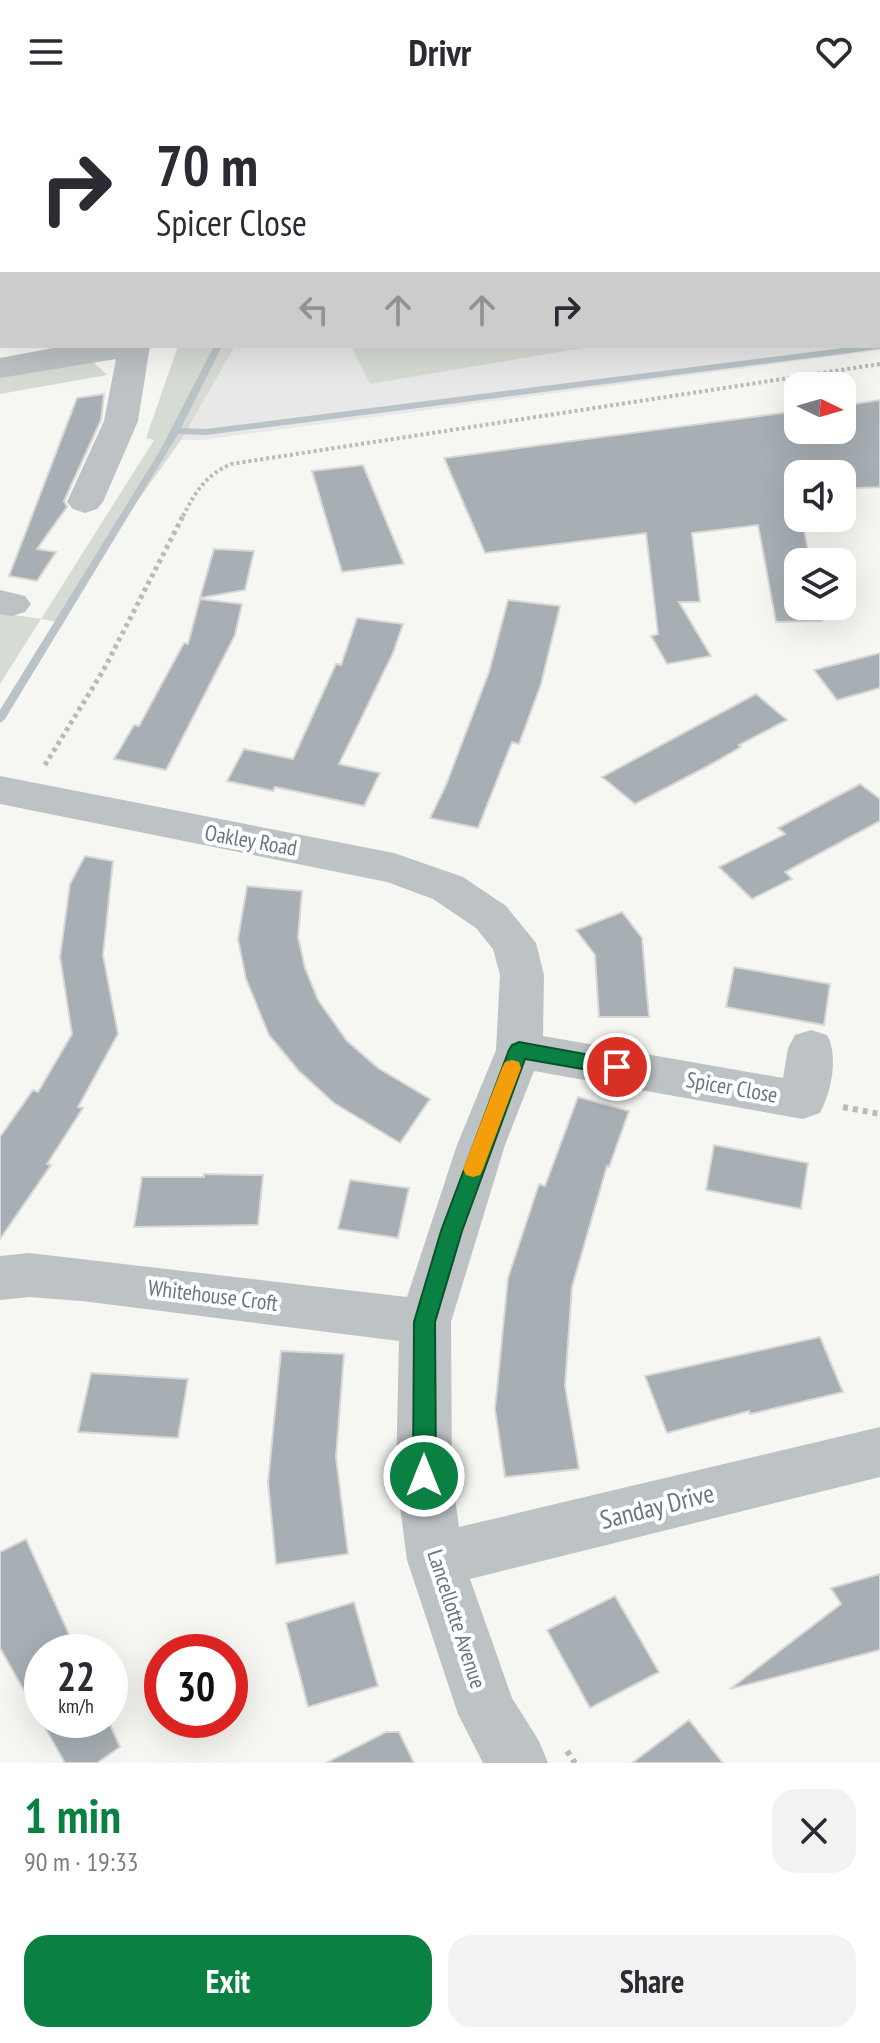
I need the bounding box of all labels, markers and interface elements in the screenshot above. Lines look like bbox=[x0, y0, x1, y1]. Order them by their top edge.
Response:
text: Drivr bbox=[409, 29, 471, 76]
icon: menu bbox=[24, 30, 68, 74]
icon: heart bbox=[812, 30, 856, 74]
text: 70 m bbox=[156, 129, 258, 201]
icon: right bbox=[24, 136, 128, 240]
text: Spicer Close bbox=[156, 199, 307, 246]
icon: left bbox=[292, 288, 336, 332]
icon: ahead bbox=[376, 288, 420, 332]
icon: ahead bbox=[460, 288, 504, 332]
icon: right bbox=[544, 288, 588, 332]
north arrow bbox=[784, 372, 856, 444]
map controls bbox=[784, 372, 856, 620]
button: sound bbox=[784, 460, 856, 532]
button: layers bbox=[784, 548, 856, 620]
street label: Oakley Road bbox=[203, 818, 299, 862]
pin bbox=[583, 1033, 651, 1101]
icon: arrive bbox=[595, 1045, 639, 1089]
street label: Spicer Close bbox=[684, 1065, 780, 1109]
street label: Whitehouse Croft bbox=[146, 1273, 280, 1317]
position arrow bbox=[382, 1434, 466, 1518]
street label: Sanday Drive bbox=[597, 1476, 717, 1536]
street label: Lancellotte Avenue bbox=[421, 1546, 493, 1692]
speed limit sign: 30 bbox=[144, 1634, 248, 1738]
text: 22 bbox=[57, 1650, 95, 1702]
text: km/h bbox=[58, 1693, 94, 1719]
text: 1 min bbox=[24, 1784, 121, 1846]
button: close bbox=[772, 1789, 856, 1873]
text: 90 m · 19:33 bbox=[24, 1845, 139, 1878]
button: Exit bbox=[24, 1935, 432, 2027]
button: Share bbox=[448, 1935, 856, 2027]

